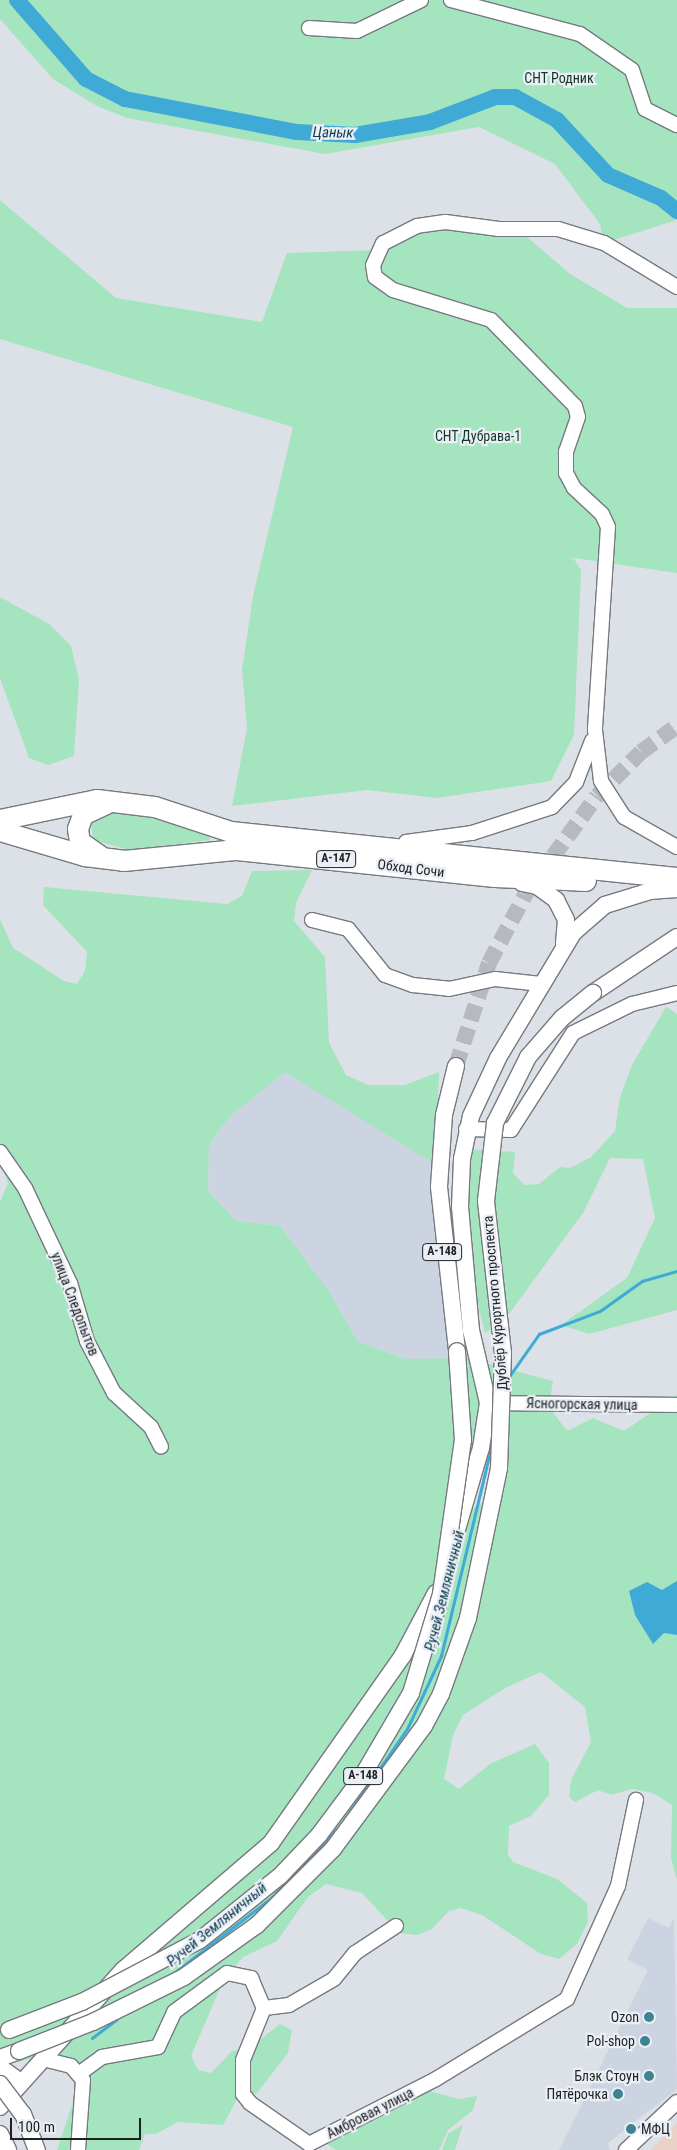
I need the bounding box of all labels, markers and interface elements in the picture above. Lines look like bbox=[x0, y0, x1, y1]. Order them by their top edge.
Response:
park label: СНТ Родник bbox=[524, 70, 594, 86]
water label: Цанык bbox=[313, 124, 353, 142]
park label: СНТ Дубрава-1 bbox=[435, 428, 521, 444]
road number: А-147 bbox=[316, 850, 356, 869]
street label: Обход Сочи bbox=[377, 856, 445, 880]
street label: Дублёр Курортного проспекта bbox=[479, 1215, 511, 1391]
road number: А-148 bbox=[422, 1242, 462, 1262]
street label: улица Следопытов bbox=[48, 1250, 102, 1358]
street label: Ясногорская улица bbox=[526, 1395, 638, 1413]
water label: Ручей Земляничный bbox=[421, 1529, 469, 1653]
road number: А-148 bbox=[343, 1766, 383, 1785]
water label: Ручей Земляничный bbox=[163, 1879, 271, 1971]
place label: Ozon bbox=[611, 2009, 639, 2025]
marker: Ozon bbox=[643, 2011, 655, 2023]
place label: Pol-shop bbox=[587, 2033, 635, 2049]
marker: Pol-shop bbox=[639, 2035, 651, 2047]
place label: Блэк Стоун bbox=[574, 2068, 639, 2084]
marker: Блэк Стоун bbox=[643, 2070, 655, 2082]
street label: Амбровая улица bbox=[324, 2084, 416, 2142]
place label: Пятёрочка bbox=[547, 2086, 608, 2102]
marker: Пятёрочка bbox=[612, 2088, 624, 2100]
scale bar bbox=[12, 2108, 144, 2140]
text: 100 m bbox=[18, 2118, 55, 2136]
place label: МФЦ bbox=[641, 2121, 670, 2137]
marker: МФЦ bbox=[625, 2123, 637, 2135]

